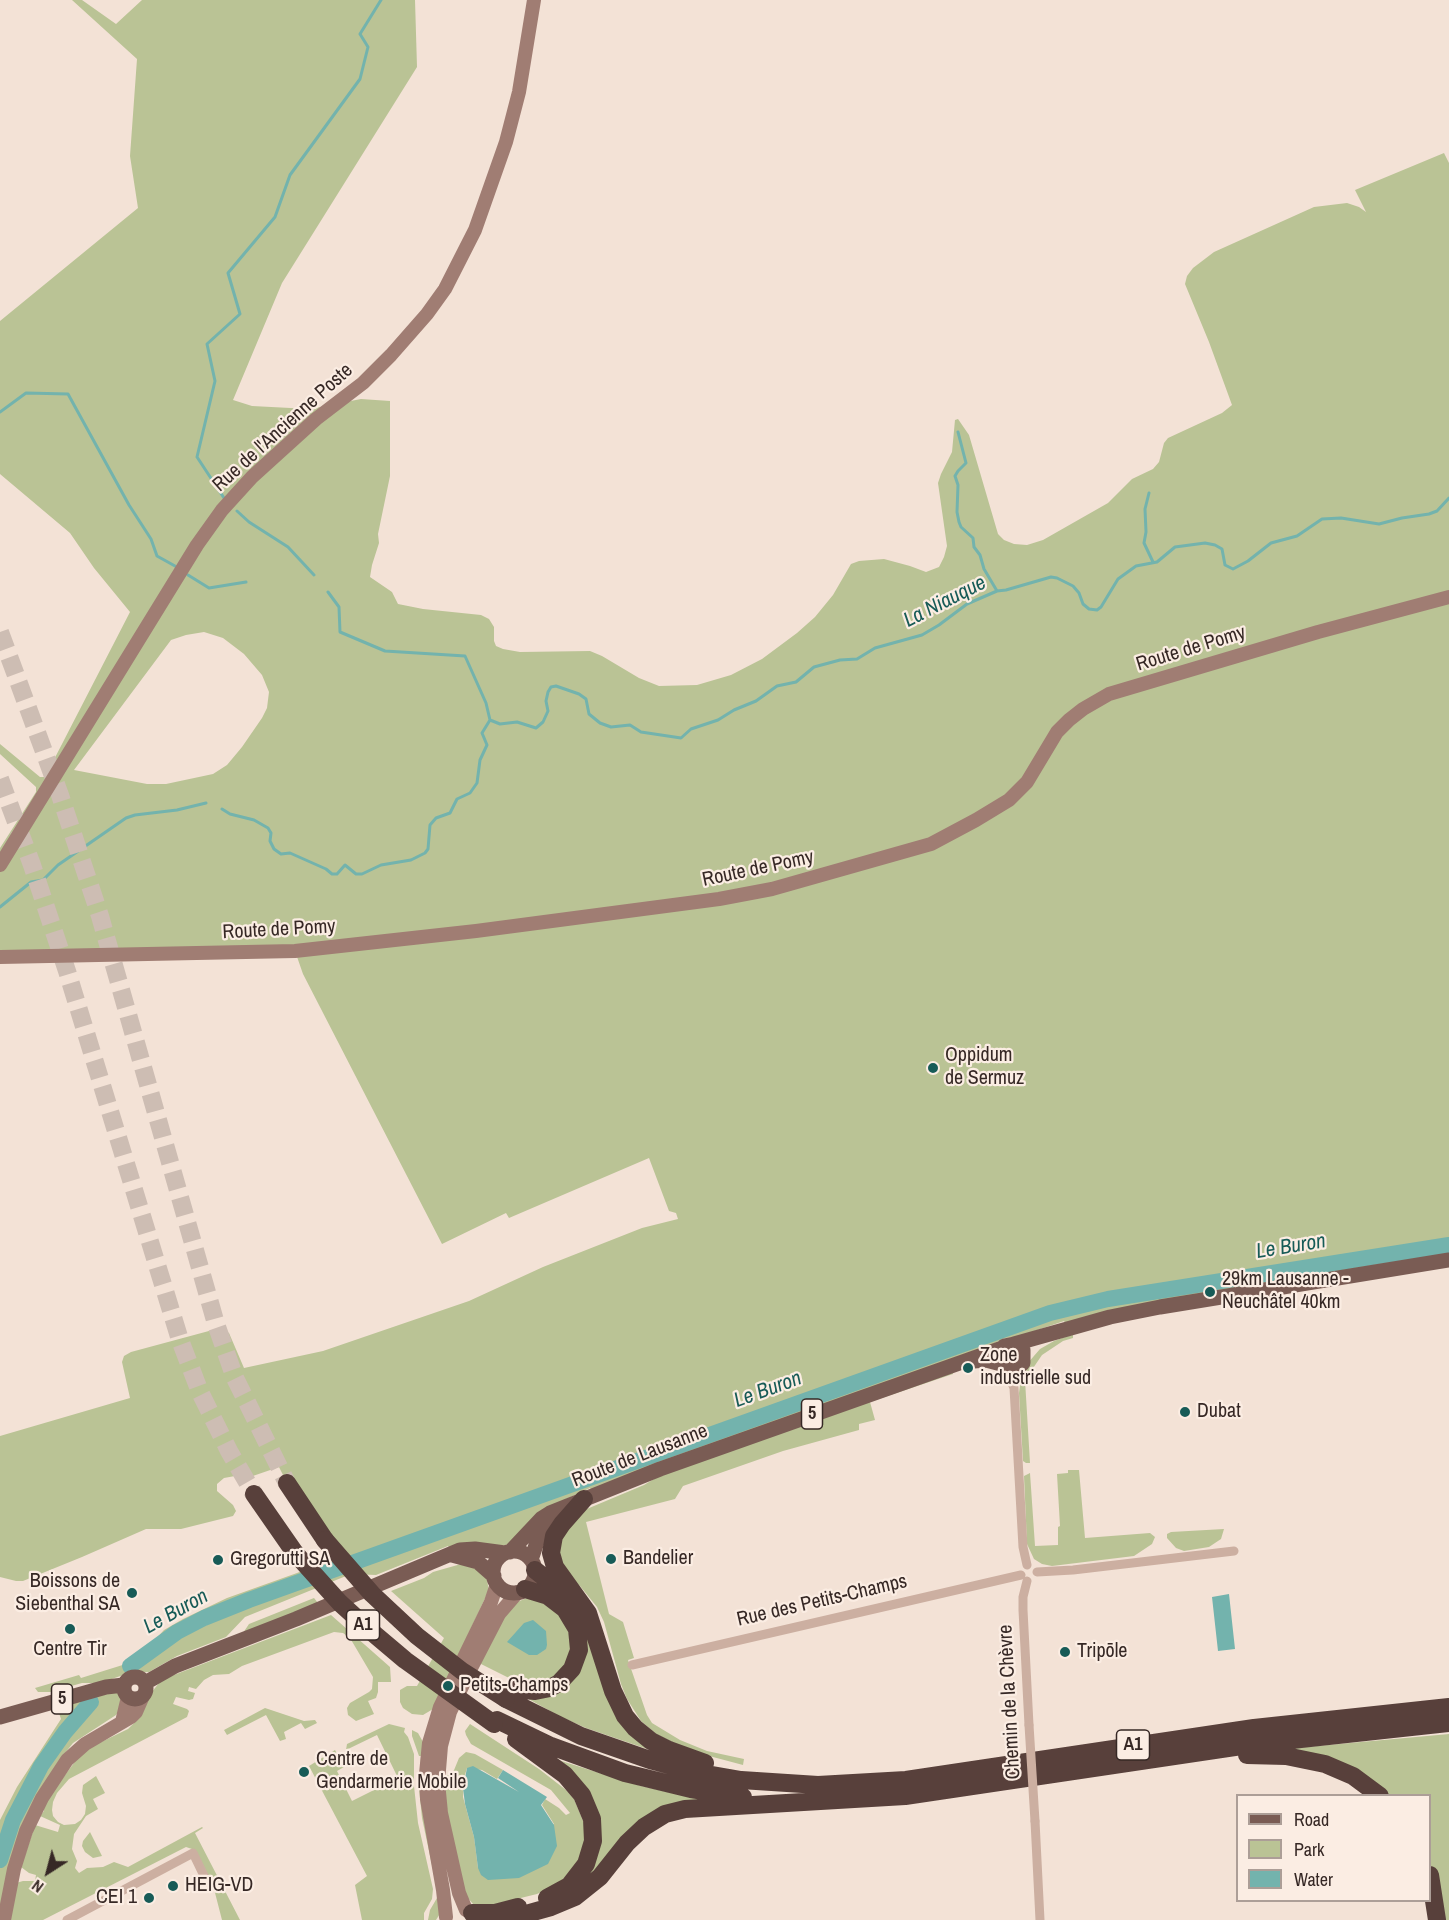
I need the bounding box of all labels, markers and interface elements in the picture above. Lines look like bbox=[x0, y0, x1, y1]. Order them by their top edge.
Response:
street label: Rue de l'Ancienne Poste bbox=[208, 359, 358, 497]
water label: La Niauque bbox=[900, 571, 990, 633]
street label: Route de Pomy bbox=[1133, 621, 1249, 677]
street label: Route de Pomy bbox=[700, 846, 816, 892]
street label: Route de Pomy bbox=[222, 915, 336, 945]
place label: Oppidum de Sermuz bbox=[945, 1044, 1024, 1091]
marker: Oppidum de Sermuz bbox=[926, 1061, 940, 1075]
water label: Le Buron bbox=[1255, 1229, 1327, 1265]
place label: 29km Lausanne - Neuchâtel 40km bbox=[1222, 1268, 1349, 1315]
marker: 29km Lausanne - Neuchâtel 40km bbox=[1203, 1285, 1217, 1299]
place label: Zone industrielle sud bbox=[980, 1344, 1091, 1391]
marker: Zone industrielle sud bbox=[961, 1361, 975, 1375]
water label: Le Buron bbox=[731, 1366, 805, 1414]
road number: 5 bbox=[802, 1399, 822, 1429]
place label: Dubat bbox=[1197, 1400, 1241, 1424]
marker: Dubat bbox=[1178, 1405, 1192, 1419]
street label: Route de Lausanne bbox=[569, 1419, 711, 1493]
place label: Bandelier bbox=[623, 1547, 693, 1571]
place label: Gregorutti SA bbox=[230, 1548, 330, 1572]
marker: Bandelier bbox=[604, 1552, 618, 1566]
marker: Gregorutti SA bbox=[211, 1553, 225, 1567]
place label: Boissons de Siebenthal SA bbox=[15, 1570, 120, 1617]
street label: Rue des Petits-Champs bbox=[734, 1570, 910, 1632]
water label: Le Buron bbox=[139, 1584, 213, 1640]
marker: Boissons de Siebenthal SA bbox=[125, 1586, 139, 1600]
road number: A1 bbox=[346, 1610, 380, 1640]
marker: Centre Tir bbox=[63, 1622, 77, 1636]
street label: Chemin de la Chèvre bbox=[994, 1624, 1026, 1780]
place label: Centre Tir bbox=[33, 1638, 107, 1662]
place label: Tripōle bbox=[1077, 1640, 1127, 1664]
marker: Tripōle bbox=[1058, 1645, 1072, 1659]
place label: Petits-Champs bbox=[460, 1674, 568, 1698]
marker: Petits-Champs bbox=[441, 1679, 455, 1693]
road number: 5 bbox=[52, 1684, 72, 1714]
road number: A1 bbox=[1116, 1730, 1150, 1760]
place label: Centre de Gendarmerie Mobile bbox=[316, 1748, 466, 1795]
marker: Centre de Gendarmerie Mobile bbox=[297, 1765, 311, 1779]
legend bbox=[1236, 1794, 1431, 1902]
text: Road bbox=[1294, 1807, 1329, 1832]
text: Park bbox=[1294, 1837, 1324, 1862]
north arrow bbox=[18, 1842, 78, 1902]
text: Water bbox=[1294, 1867, 1333, 1892]
place label: HEIG-VD bbox=[185, 1874, 253, 1898]
text: N bbox=[27, 1875, 48, 1898]
marker: HEIG-VD bbox=[166, 1879, 180, 1893]
place label: CEI 1 bbox=[96, 1886, 137, 1910]
marker: CEI 1 bbox=[142, 1891, 156, 1905]

